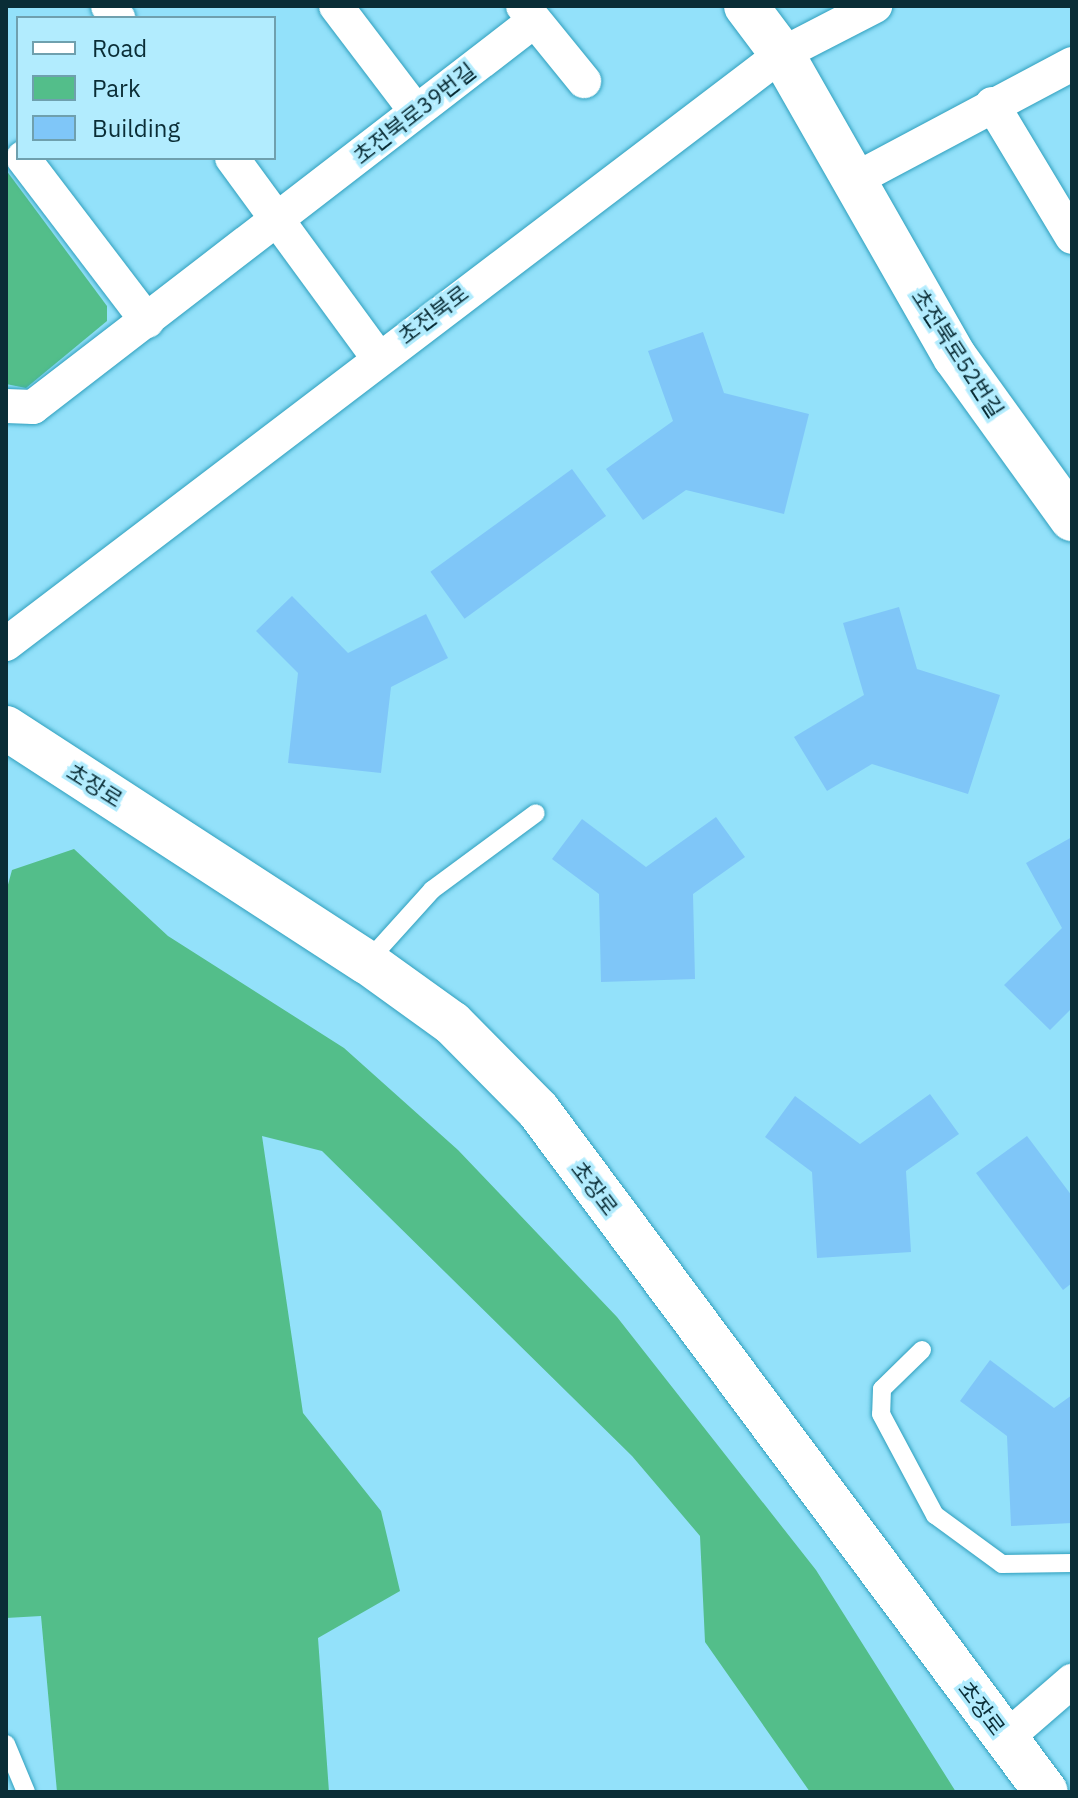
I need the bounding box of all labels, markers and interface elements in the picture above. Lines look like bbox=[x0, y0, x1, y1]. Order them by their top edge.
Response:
legend bbox=[16, 16, 276, 160]
text: Road bbox=[92, 32, 147, 64]
street label: 초전북로39번길 bbox=[348, 57, 480, 169]
text: Park bbox=[92, 72, 141, 104]
text: Building bbox=[92, 112, 180, 144]
street label: 초전북로 bbox=[393, 279, 473, 349]
street label: 초전북로52번길 bbox=[907, 284, 1009, 422]
street label: 초장로 bbox=[62, 758, 128, 812]
street label: 초장로 bbox=[566, 1156, 624, 1220]
street label: 초장로 bbox=[953, 1676, 1011, 1740]

